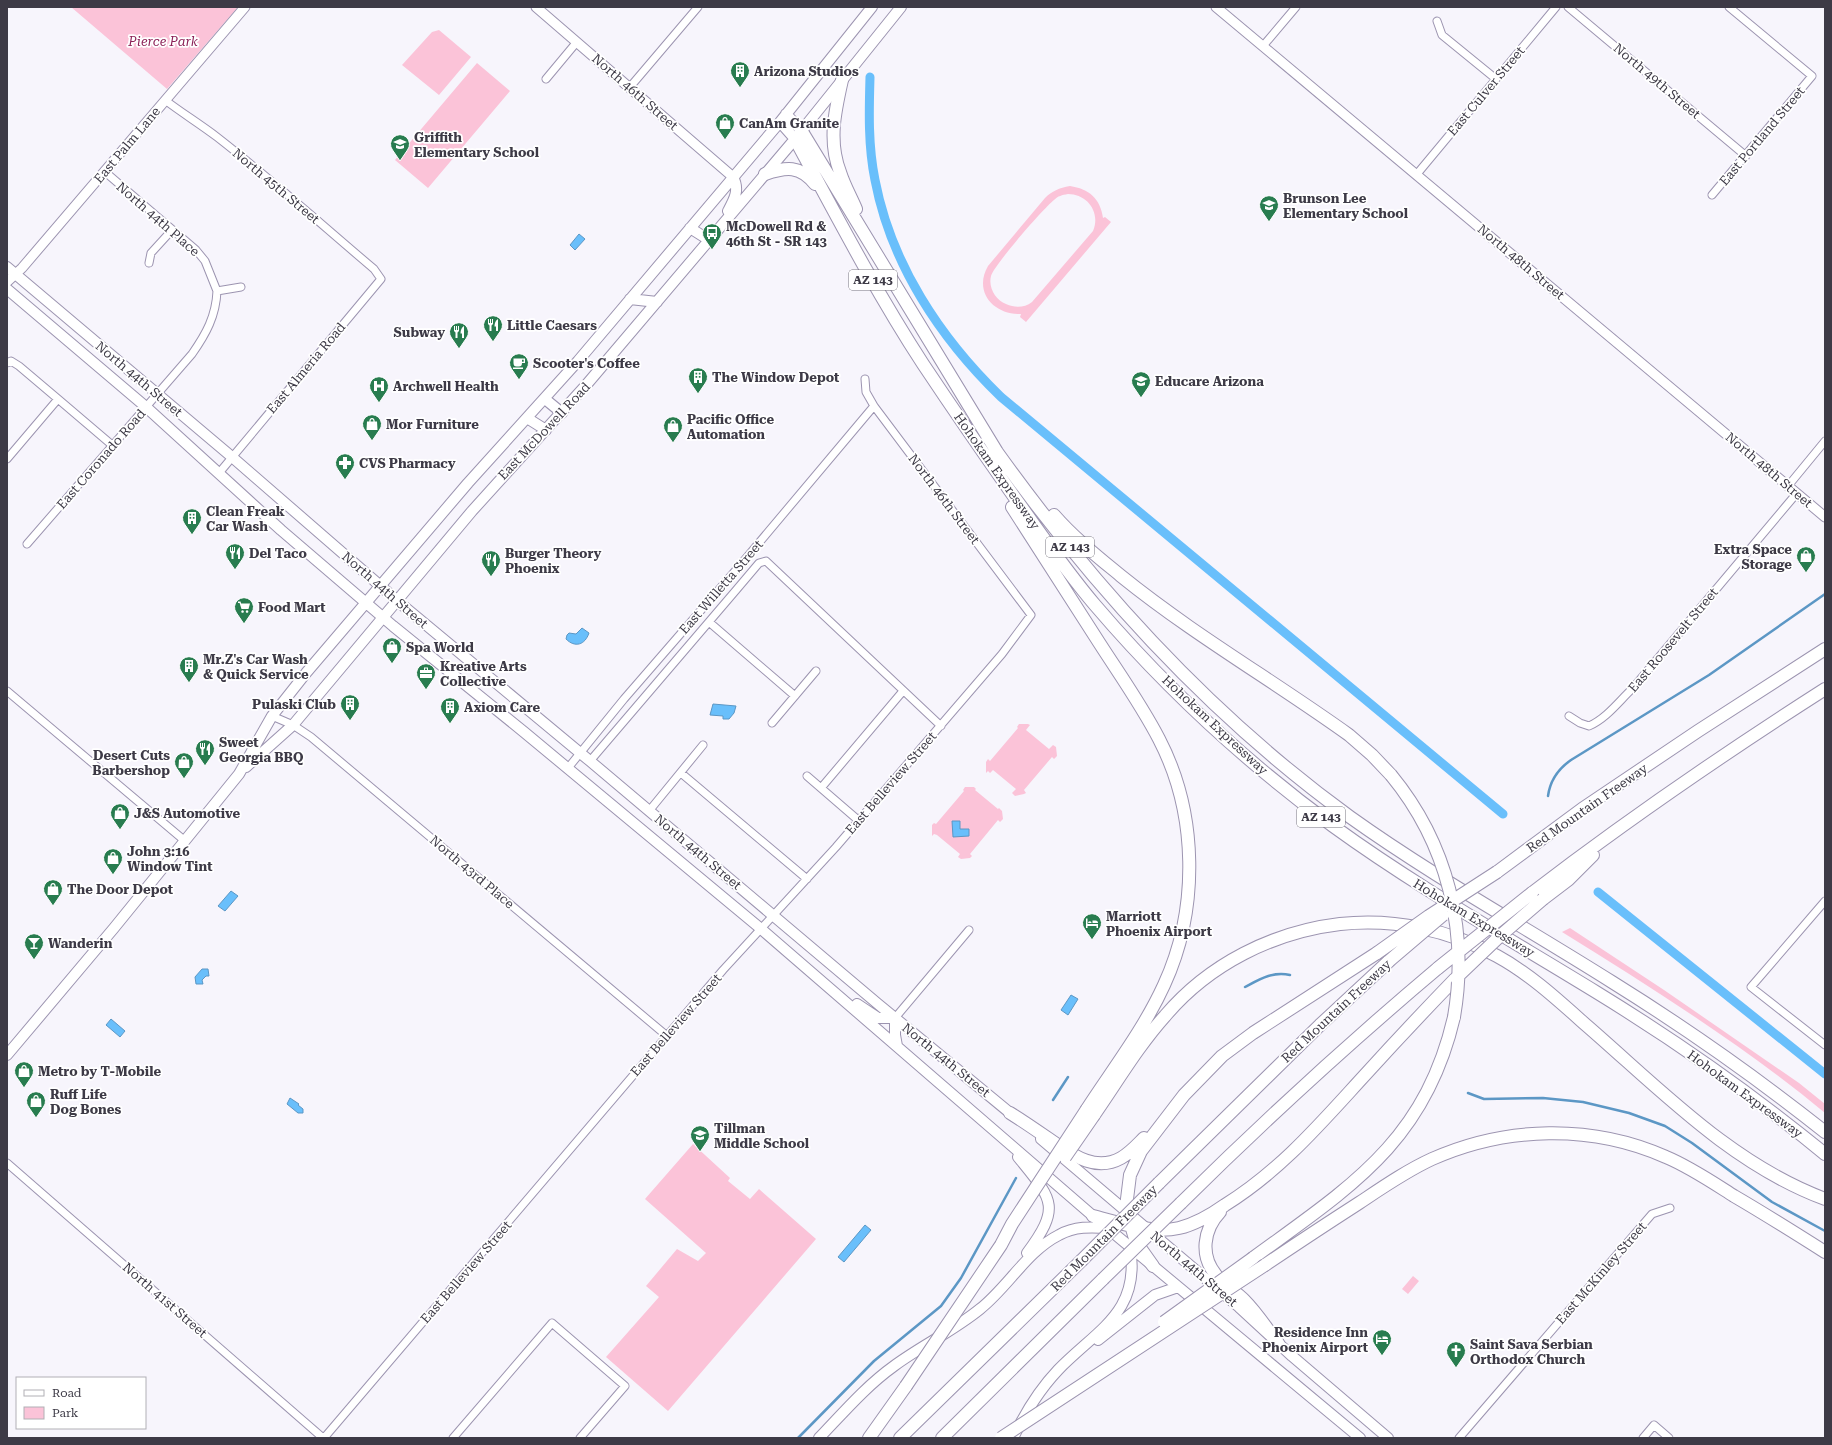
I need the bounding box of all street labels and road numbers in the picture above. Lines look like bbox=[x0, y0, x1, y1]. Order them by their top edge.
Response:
street label: North 49th Street bbox=[1611, 40, 1704, 122]
street label: East Culver Street bbox=[1444, 43, 1528, 139]
street label: North 46th Street bbox=[589, 51, 681, 133]
street label: East Portland Street bbox=[1716, 83, 1808, 189]
street label: East Palm Lane bbox=[91, 104, 163, 186]
street label: North 45th Street bbox=[230, 145, 323, 227]
street label: North 44th Place bbox=[113, 179, 203, 259]
street label: North 48th Street bbox=[1475, 221, 1568, 303]
road number: AZ 143 bbox=[849, 270, 897, 290]
street label: East Almeria Road bbox=[264, 319, 349, 416]
street label: North 44th Street bbox=[93, 338, 186, 420]
street label: East McDowell Road bbox=[495, 379, 594, 483]
street label: East Coronado Road bbox=[54, 406, 149, 512]
street label: Hohokam Expressway bbox=[951, 410, 1043, 532]
street label: North 48th Street bbox=[1723, 429, 1816, 511]
street label: North 46th Street bbox=[905, 451, 983, 547]
street label: East Willetta Street bbox=[676, 537, 766, 637]
road number: AZ 143 bbox=[1046, 537, 1094, 557]
street label: North 44th Street bbox=[339, 549, 431, 631]
street label: East Roosevelt Street bbox=[1625, 585, 1721, 695]
street label: Hohokam Expressway bbox=[1159, 672, 1271, 778]
street label: East Belleview Street bbox=[843, 729, 940, 837]
street label: Red Mountain Freeway bbox=[1524, 760, 1651, 855]
road number: AZ 143 bbox=[1297, 807, 1345, 827]
street label: North 44th Street bbox=[652, 811, 745, 893]
street label: North 43rd Place bbox=[427, 832, 517, 912]
street label: Hohokam Expressway bbox=[1411, 876, 1538, 960]
street label: Red Mountain Freeway bbox=[1278, 956, 1394, 1066]
street label: East Belleview Street bbox=[628, 971, 725, 1079]
street label: North 44th Street bbox=[899, 1020, 993, 1100]
street label: Hohokam Expressway bbox=[1684, 1047, 1806, 1141]
street label: Red Mountain Freeway bbox=[1048, 1182, 1160, 1294]
street label: East Belleview Street bbox=[418, 1218, 515, 1326]
street label: East McKinley Street bbox=[1553, 1219, 1650, 1327]
street label: North 44th Street bbox=[1148, 1228, 1241, 1310]
street label: North 41st Street bbox=[120, 1259, 210, 1341]

